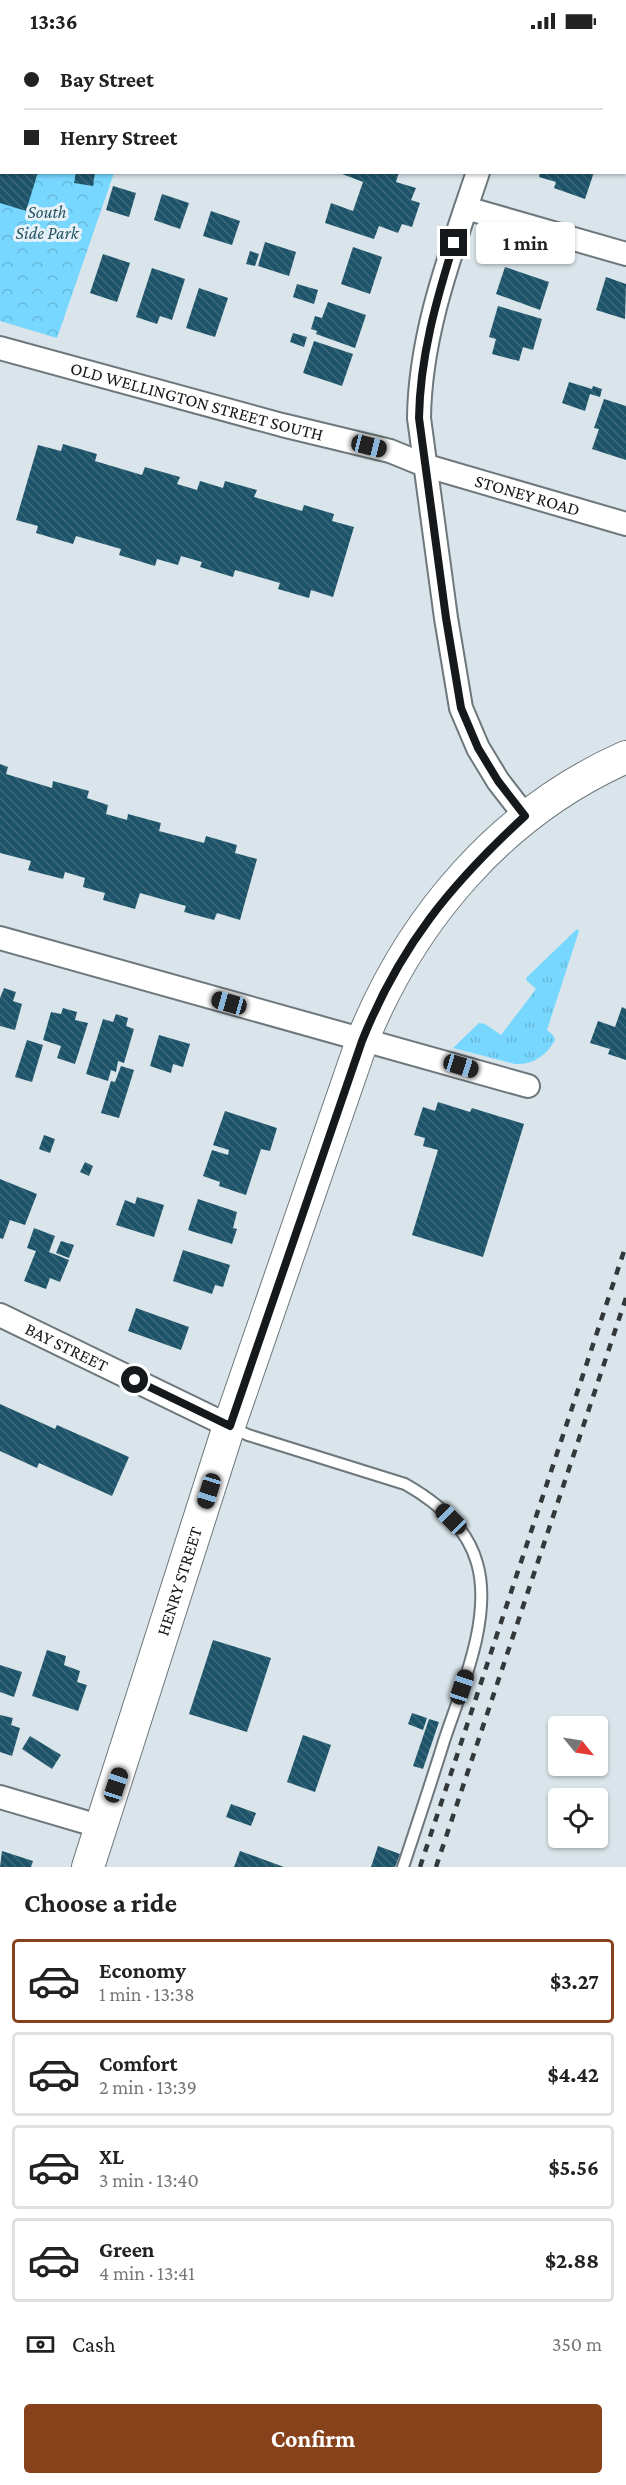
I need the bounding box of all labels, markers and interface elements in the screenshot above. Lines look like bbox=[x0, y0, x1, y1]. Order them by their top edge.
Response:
text: 13:36 bbox=[30, 9, 78, 34]
text: Bay Street bbox=[60, 67, 154, 92]
text: Henry Street bbox=[60, 125, 177, 150]
park label: South Side Park bbox=[15, 202, 80, 243]
callout: 1 min bbox=[475, 222, 574, 264]
route end bbox=[440, 229, 467, 256]
text: 1 min bbox=[503, 232, 548, 254]
street label: OLD WELLINGTON STREET SOUTH bbox=[68, 358, 326, 445]
car bbox=[349, 433, 389, 459]
street label: STONEY ROAD bbox=[473, 471, 582, 520]
car bbox=[209, 989, 249, 1017]
car bbox=[441, 1052, 481, 1080]
street label: BAY STREET bbox=[22, 1319, 111, 1376]
route start bbox=[121, 1366, 148, 1393]
car bbox=[195, 1471, 223, 1511]
car bbox=[432, 1500, 470, 1538]
street label: HENRY STREET bbox=[153, 1524, 206, 1638]
car bbox=[448, 1667, 476, 1707]
north arrow bbox=[548, 1716, 608, 1776]
map controls bbox=[548, 1716, 608, 1848]
car bbox=[102, 1765, 130, 1805]
button: locate bbox=[548, 1788, 608, 1848]
text: Choose a ride bbox=[24, 1888, 177, 1918]
icon: car bbox=[27, 1954, 81, 2008]
text: Economy bbox=[99, 1958, 186, 1983]
text: $3.27 bbox=[550, 1969, 599, 1994]
text: 1 min · 13:38 bbox=[99, 1983, 195, 2005]
icon: car bbox=[27, 2047, 81, 2101]
text: Comfort bbox=[99, 2051, 177, 2076]
text: $4.42 bbox=[547, 2062, 599, 2087]
text: 2 min · 13:39 bbox=[99, 2076, 197, 2098]
icon: car bbox=[27, 2140, 81, 2194]
text: XL bbox=[99, 2144, 124, 2169]
text: $5.56 bbox=[548, 2155, 599, 2180]
text: 3 min · 13:40 bbox=[99, 2169, 199, 2191]
icon: car bbox=[27, 2233, 81, 2287]
text: Green bbox=[99, 2237, 155, 2262]
text: $2.88 bbox=[545, 2248, 599, 2273]
text: 4 min · 13:41 bbox=[99, 2262, 195, 2284]
icon: cash bbox=[24, 2328, 57, 2361]
text: Cash bbox=[72, 2332, 116, 2357]
text: 350 m bbox=[552, 2333, 602, 2355]
button: Confirm bbox=[24, 2404, 602, 2473]

